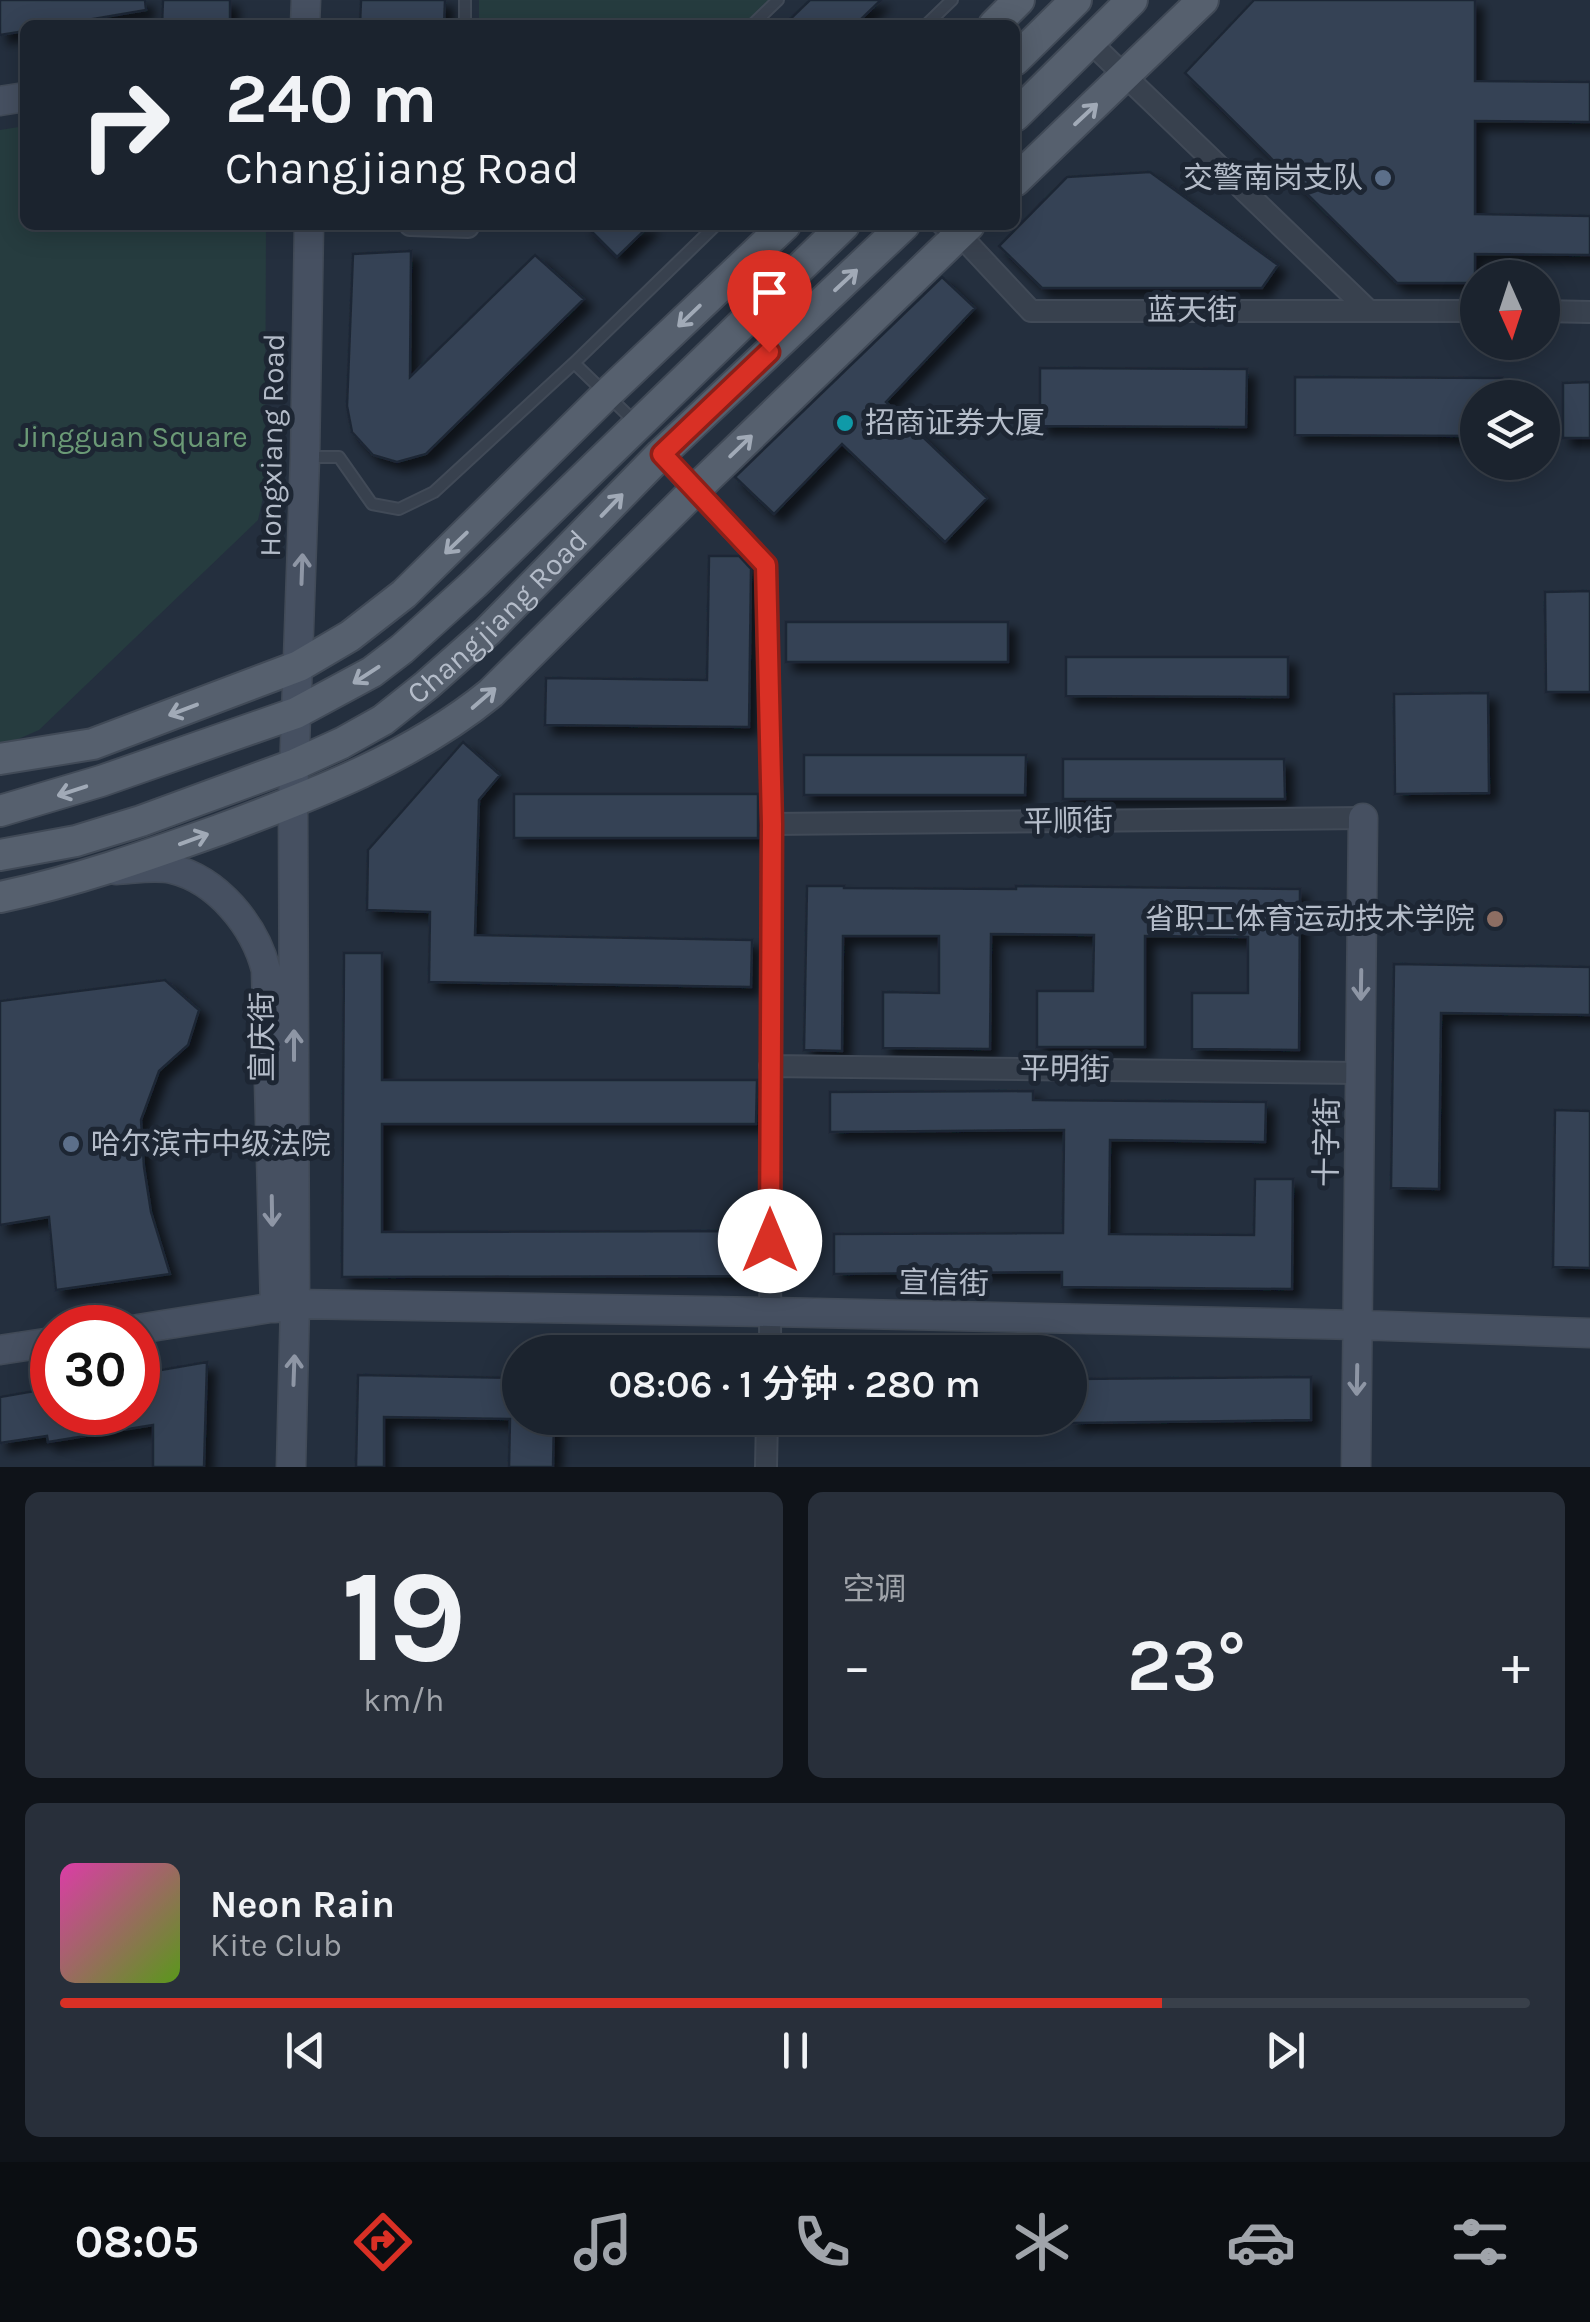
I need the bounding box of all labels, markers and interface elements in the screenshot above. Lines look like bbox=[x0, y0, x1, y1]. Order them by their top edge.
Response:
text: 240 m bbox=[225, 58, 437, 140]
icon: right bbox=[60, 60, 190, 190]
one-way arrow bbox=[1073, 103, 1098, 126]
text: Changjiang Road bbox=[225, 142, 580, 194]
place label: 交警南岗支队 bbox=[1183, 160, 1363, 196]
marker: 交警南岗支队 bbox=[1372, 167, 1394, 189]
pin bbox=[727, 250, 812, 353]
north arrow bbox=[1460, 260, 1560, 360]
map controls bbox=[1460, 260, 1560, 480]
icon: arrive bbox=[742, 265, 797, 320]
one-way arrow bbox=[833, 269, 858, 292]
street label: 蓝天街 bbox=[1147, 292, 1237, 328]
one-way arrow bbox=[678, 304, 702, 328]
street label: Hongxiang Road bbox=[252, 333, 292, 557]
button: layers bbox=[1460, 380, 1560, 480]
place label: 招商证券大厦 bbox=[865, 405, 1045, 441]
marker: 招商证券大厦 bbox=[834, 412, 856, 434]
park label: Jingguan Square bbox=[18, 419, 248, 455]
one-way arrow bbox=[729, 434, 753, 458]
one-way arrow bbox=[600, 493, 624, 517]
street label: Changjiang Road bbox=[400, 522, 595, 712]
one-way arrow bbox=[445, 531, 469, 555]
one-way arrow bbox=[292, 553, 311, 585]
one-way arrow bbox=[352, 664, 380, 685]
one-way arrow bbox=[471, 687, 497, 709]
one-way arrow bbox=[168, 702, 199, 720]
one-way arrow bbox=[57, 783, 88, 801]
street label: 平顺街 bbox=[1023, 802, 1113, 840]
one-way arrow bbox=[177, 829, 208, 847]
place label: 省职工体育运动技术学院 bbox=[1145, 901, 1475, 937]
marker: 省职工体育运动技术学院 bbox=[1484, 908, 1506, 930]
one-way arrow bbox=[1352, 968, 1370, 1001]
street label: 宣庆街 bbox=[244, 992, 280, 1082]
one-way arrow bbox=[284, 1029, 304, 1062]
street label: 平明街 bbox=[1020, 1050, 1110, 1088]
street label: 十字街 bbox=[1308, 1097, 1346, 1187]
place label: 哈尔滨市中级法院 bbox=[91, 1126, 331, 1162]
marker: 哈尔滨市中级法院 bbox=[60, 1133, 82, 1155]
position arrow bbox=[718, 1189, 822, 1293]
one-way arrow bbox=[263, 1194, 282, 1226]
street label: 宣信街 bbox=[899, 1264, 989, 1302]
speed limit sign: 30 bbox=[30, 1305, 160, 1435]
one-way arrow bbox=[284, 1354, 303, 1386]
text: 08:06 · 1 分钟 · 280 m bbox=[608, 1362, 981, 1407]
one-way arrow bbox=[1348, 1364, 1366, 1396]
text: 19 bbox=[341, 1541, 467, 1693]
text: 空调 bbox=[843, 1571, 907, 1608]
text: 23° bbox=[1127, 1621, 1246, 1709]
text: − bbox=[843, 1634, 871, 1698]
text: + bbox=[1501, 1634, 1530, 1698]
text: km/h bbox=[363, 1682, 444, 1719]
text: Neon Rain bbox=[210, 1882, 395, 1927]
text: Kite Club bbox=[210, 1927, 342, 1964]
icon: previous bbox=[278, 2023, 333, 2078]
icon: pause bbox=[768, 2023, 823, 2078]
icon: next bbox=[1258, 2023, 1313, 2078]
icon: directions bbox=[348, 2207, 418, 2277]
icon: music bbox=[568, 2207, 638, 2277]
icon: phone bbox=[787, 2207, 857, 2277]
icon: climate bbox=[1007, 2207, 1077, 2277]
icon: car bbox=[1226, 2207, 1296, 2277]
icon: filters bbox=[1445, 2207, 1515, 2277]
text: 08:05 bbox=[75, 2216, 199, 2268]

